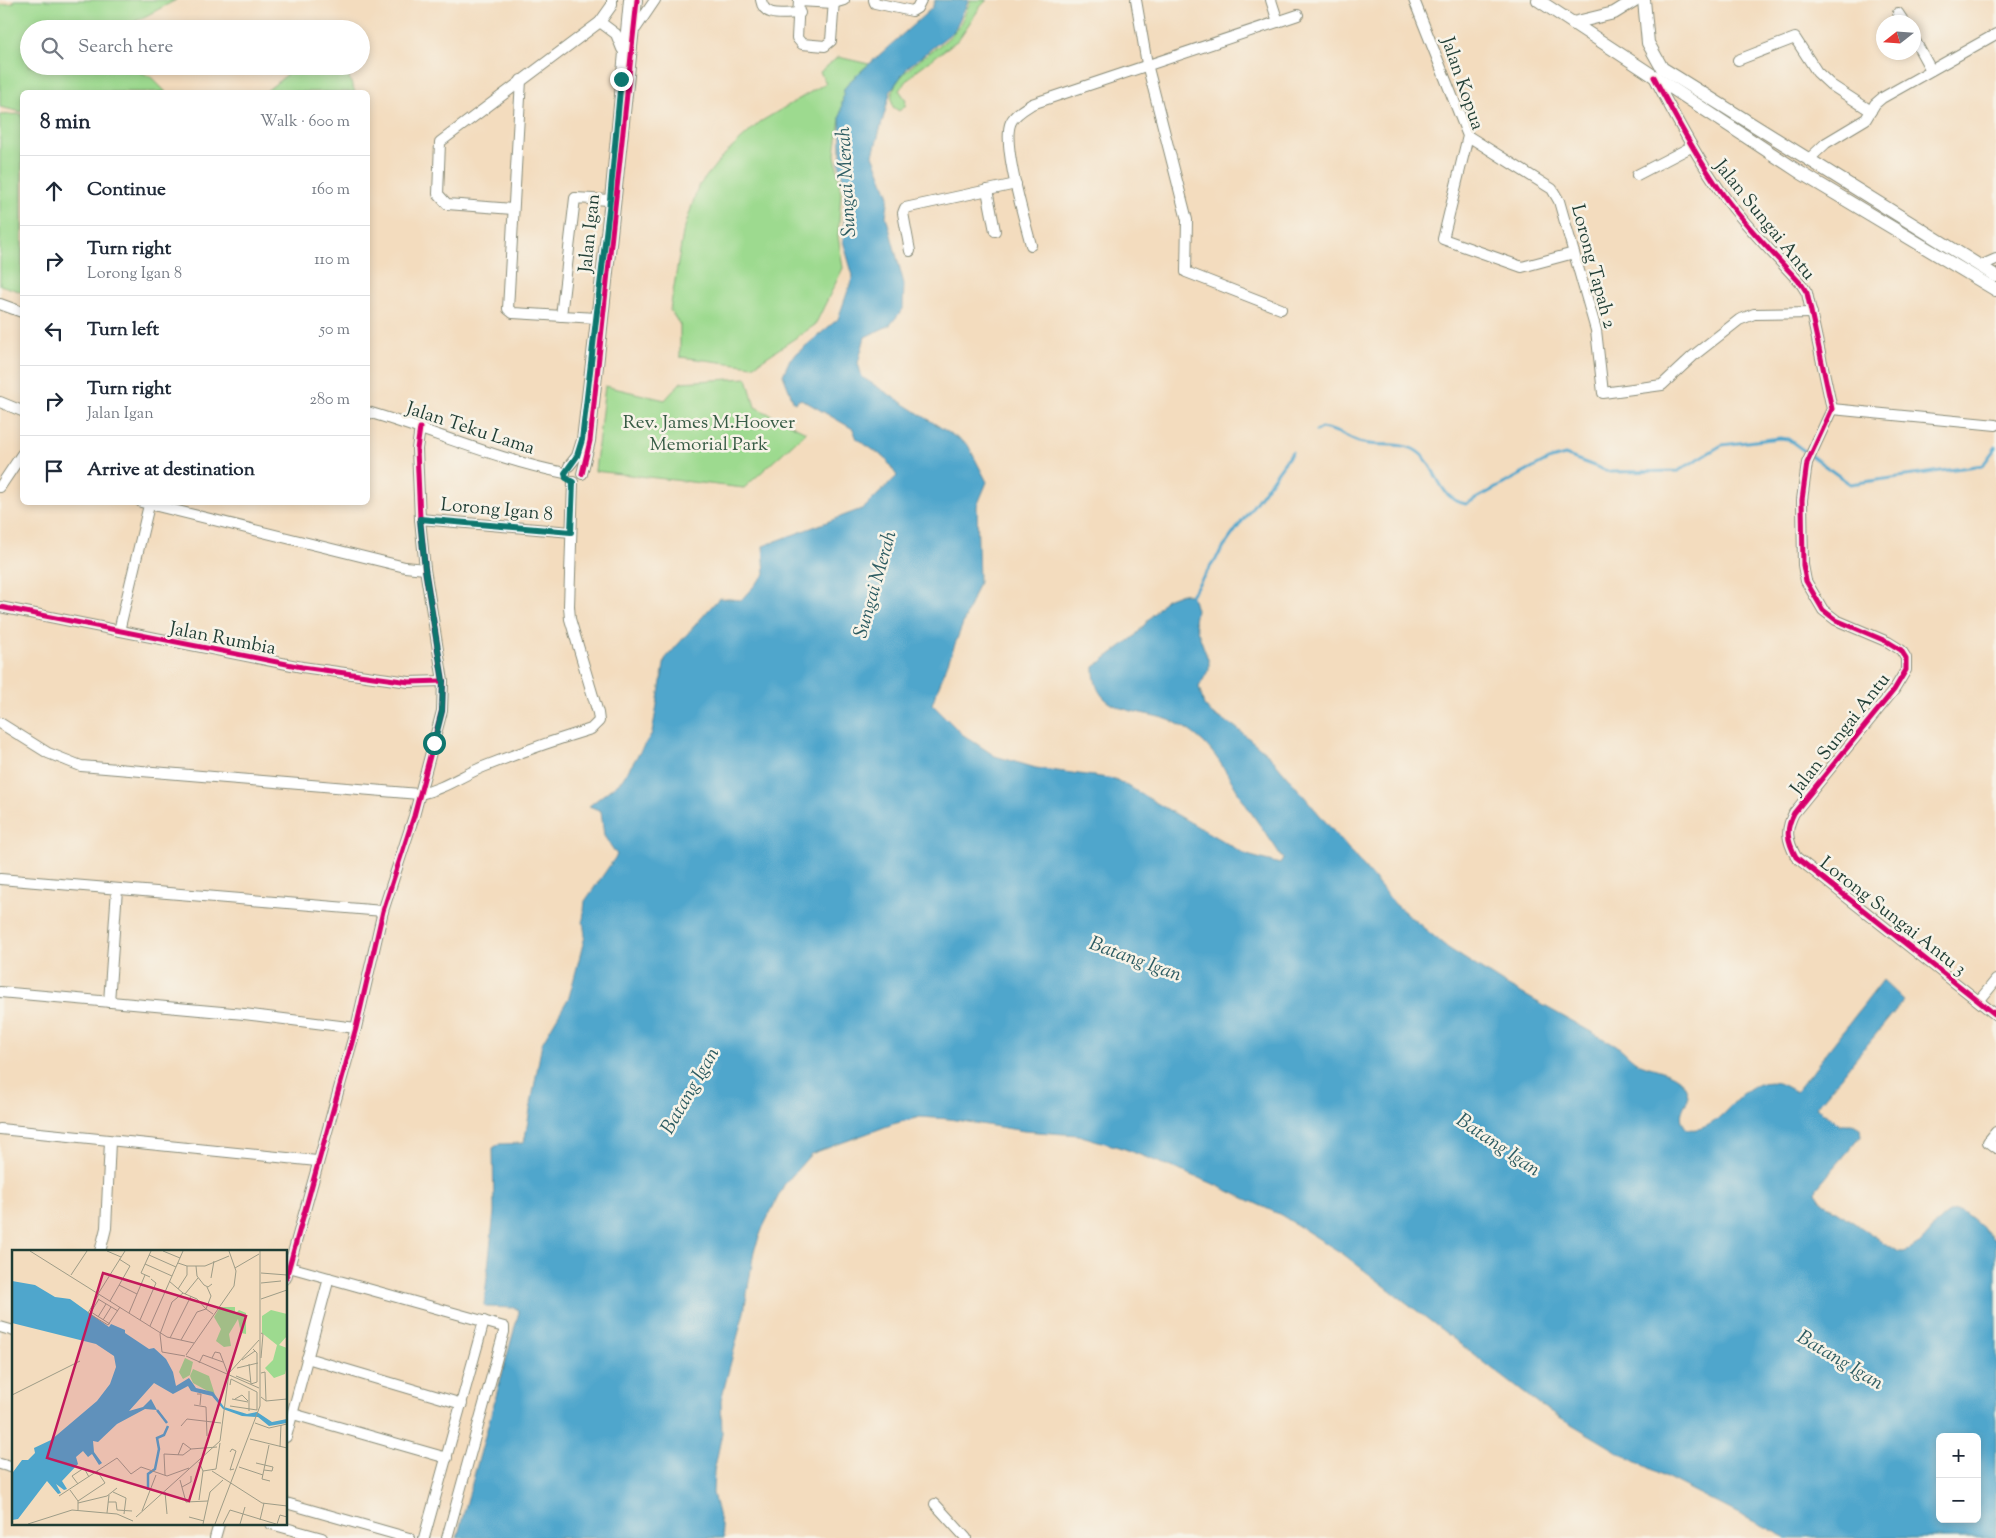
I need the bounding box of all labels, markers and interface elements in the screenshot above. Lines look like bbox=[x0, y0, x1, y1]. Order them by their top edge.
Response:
north arrow bbox=[1876, 15, 1921, 60]
search box bbox=[20, 20, 370, 75]
street label: Jalan Kopua bbox=[1433, 33, 1490, 134]
icon: search bbox=[38, 34, 66, 62]
text: Search here bbox=[78, 34, 173, 61]
route end bbox=[610, 68, 633, 91]
text: 8 min bbox=[40, 108, 91, 138]
text: Walk · 600 m bbox=[260, 111, 350, 134]
water label: Sungai Merah bbox=[830, 126, 865, 238]
street label: Jalan Sungai Antu bbox=[1706, 154, 1821, 287]
icon: ahead bbox=[40, 177, 68, 205]
text: Continue bbox=[87, 177, 166, 204]
text: 160 m bbox=[312, 179, 350, 202]
street label: Jalan Igan bbox=[573, 193, 608, 275]
street label: Lorong Tapah 2 bbox=[1563, 202, 1622, 332]
text: Turn right bbox=[87, 236, 171, 263]
icon: right bbox=[40, 247, 68, 275]
text: 110 m bbox=[314, 249, 350, 272]
text: Lorong Igan 8 bbox=[87, 263, 182, 286]
icon: left bbox=[40, 317, 68, 345]
text: Turn left bbox=[87, 317, 159, 344]
text: 50 m bbox=[319, 319, 350, 342]
text: Turn right bbox=[87, 376, 171, 403]
icon: right bbox=[40, 387, 68, 415]
text: 280 m bbox=[309, 389, 350, 412]
street label: Jalan Teku Lama bbox=[402, 396, 538, 463]
text: Jalan Igan bbox=[87, 403, 154, 426]
park label: Rev. James M.Hoover Memorial Park bbox=[623, 410, 795, 459]
icon: arrive bbox=[40, 457, 68, 485]
text: Arrive at destination bbox=[87, 457, 255, 484]
street label: Lorong Igan 8 bbox=[439, 492, 554, 529]
water label: Sungai Merah bbox=[847, 527, 906, 642]
street label: Jalan Rumbia bbox=[166, 616, 278, 663]
street label: Jalan Sungai Antu bbox=[1784, 668, 1897, 802]
route start bbox=[423, 732, 446, 755]
street label: Lorong Sungai Antu 3 bbox=[1813, 851, 1972, 983]
water label: Batang Igan bbox=[1085, 930, 1186, 991]
water label: Batang Igan bbox=[655, 1042, 728, 1140]
water label: Batang Igan bbox=[1450, 1107, 1546, 1185]
inset map bbox=[12, 1250, 288, 1526]
water label: Batang Igan bbox=[1791, 1324, 1889, 1399]
map controls bbox=[1936, 1433, 1981, 1523]
button: + bbox=[1936, 1433, 1981, 1478]
button: − bbox=[1936, 1478, 1981, 1523]

